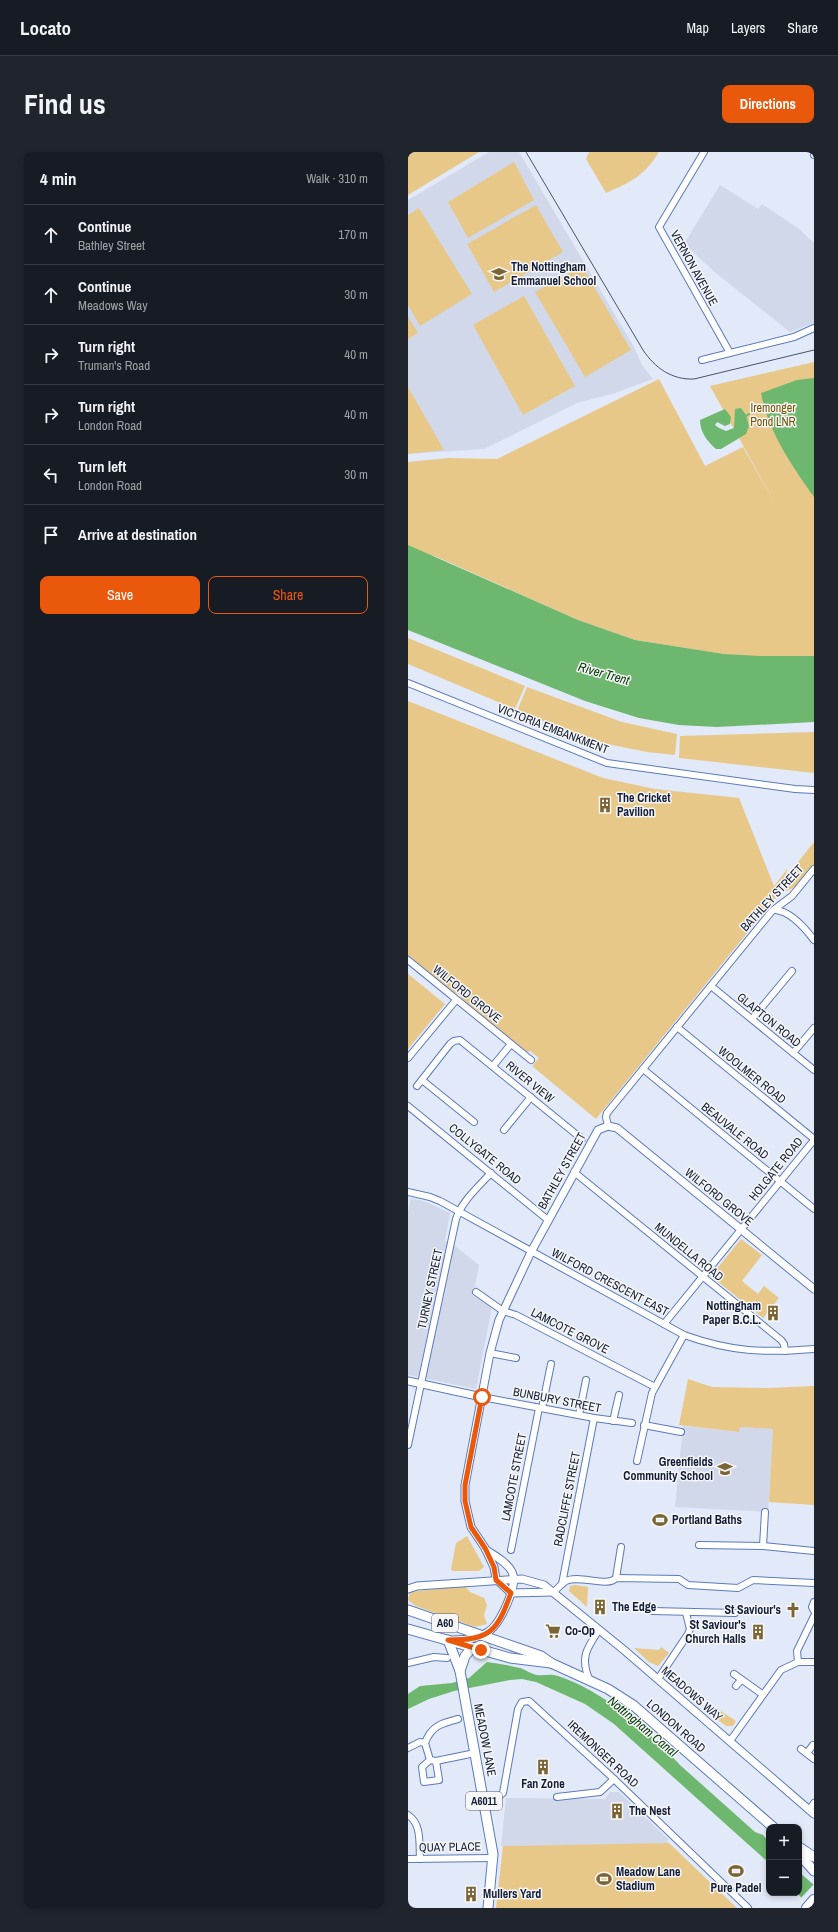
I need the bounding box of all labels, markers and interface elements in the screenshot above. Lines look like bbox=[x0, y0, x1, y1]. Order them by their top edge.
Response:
text: Locato bbox=[20, 15, 71, 41]
text: Map bbox=[687, 19, 709, 37]
text: Layers bbox=[731, 19, 765, 37]
text: Share bbox=[787, 19, 818, 37]
text: Find us bbox=[24, 85, 106, 123]
button: Directions bbox=[722, 85, 814, 123]
text: 4 min bbox=[40, 167, 76, 190]
text: Walk · 310 m bbox=[306, 170, 368, 187]
text: Continue bbox=[78, 216, 131, 237]
icon: ahead bbox=[40, 224, 62, 246]
text: 170 m bbox=[338, 226, 368, 243]
street label: VERNON AVENUE bbox=[667, 227, 721, 309]
text: Bathley Street bbox=[78, 237, 145, 254]
place label: The Nottingham Emmanuel School bbox=[511, 259, 597, 289]
school or university icon: The Nottingham Emmanuel School bbox=[490, 265, 508, 283]
text: Continue bbox=[78, 276, 131, 297]
icon: ahead bbox=[40, 284, 62, 306]
text: 30 m bbox=[344, 286, 368, 303]
text: Meadows Way bbox=[78, 297, 148, 314]
text: Turn right bbox=[78, 336, 135, 357]
icon: right bbox=[40, 344, 62, 366]
text: 40 m bbox=[344, 346, 368, 363]
text: Truman's Road bbox=[78, 357, 150, 374]
text: Turn right bbox=[78, 396, 135, 417]
park label: Iremonger Pond LNR bbox=[750, 400, 796, 430]
icon: right bbox=[40, 404, 62, 426]
text: 40 m bbox=[344, 406, 368, 423]
text: London Road bbox=[78, 417, 142, 434]
text: Turn left bbox=[78, 456, 126, 477]
icon: left bbox=[40, 464, 62, 486]
text: 30 m bbox=[344, 466, 368, 483]
text: London Road bbox=[78, 477, 142, 494]
icon: arrive bbox=[40, 524, 62, 546]
text: Arrive at destination bbox=[78, 524, 197, 545]
button: Save bbox=[40, 576, 200, 614]
button: Share bbox=[208, 576, 368, 614]
water label: River Trent bbox=[576, 658, 632, 689]
street label: VICTORIA EMBANKMENT bbox=[495, 700, 611, 758]
place label: The Cricket Pavilion bbox=[617, 790, 671, 820]
building icon: The Cricket Pavilion bbox=[596, 796, 614, 814]
street label: BATHLEY STREET bbox=[737, 861, 807, 935]
street label: WILFORD GROVE bbox=[429, 961, 505, 1027]
street label: GLAPTON ROAD bbox=[734, 989, 804, 1051]
street label: WOOLMER ROAD bbox=[715, 1043, 789, 1107]
street label: RIVER VIEW bbox=[502, 1058, 558, 1107]
street label: BEAUVALE ROAD bbox=[698, 1099, 772, 1163]
street label: COLLYGATE ROAD bbox=[445, 1120, 525, 1188]
street label: BATHLEY STREET bbox=[534, 1130, 590, 1212]
street label: HOLGATE ROAD bbox=[745, 1134, 807, 1204]
street label: WILFORD GROVE bbox=[681, 1164, 757, 1230]
street label: MUNDELLA ROAD bbox=[651, 1219, 727, 1285]
street label: WILFORD CRESCENT EAST bbox=[549, 1244, 671, 1320]
street label: TURNEY STREET bbox=[414, 1247, 446, 1331]
place label: Nottingham Paper B.C.L. bbox=[702, 1298, 761, 1328]
street label: LAMCOTE GROVE bbox=[528, 1304, 612, 1358]
building icon: Nottingham Paper B.C.L. bbox=[764, 1304, 782, 1322]
street label: BUNBURY STREET bbox=[512, 1384, 602, 1416]
route start bbox=[473, 1388, 491, 1406]
street label: LAMCOTE STREET bbox=[498, 1432, 530, 1522]
street label: RADCLIFFE STREET bbox=[550, 1450, 584, 1548]
place label: Greenfields Community School bbox=[623, 1454, 714, 1484]
school or university icon: Greenfields Community School bbox=[716, 1460, 734, 1478]
sports icon: Portland Baths bbox=[651, 1511, 669, 1529]
place label: Portland Baths bbox=[672, 1512, 743, 1528]
building icon: The Edge bbox=[591, 1598, 609, 1616]
place label: The Edge bbox=[612, 1599, 657, 1615]
church icon: St Saviour's bbox=[784, 1601, 802, 1619]
place label: St Saviour's bbox=[725, 1602, 782, 1618]
road number: A60 bbox=[432, 1614, 458, 1632]
place label: St Saviour's Church Halls bbox=[685, 1617, 747, 1647]
supermarket icon: Co-Op bbox=[544, 1622, 562, 1640]
place label: Co-Op bbox=[565, 1623, 595, 1639]
building icon: St Saviour's Church Halls bbox=[749, 1623, 767, 1641]
route end bbox=[472, 1641, 490, 1659]
street label: MEADOWS WAY bbox=[658, 1663, 726, 1725]
water label: Nottingham Canal bbox=[604, 1692, 682, 1761]
street label: LONDON ROAD bbox=[643, 1696, 709, 1756]
street label: MEADOW LANE bbox=[470, 1702, 500, 1778]
street label: IREMONGER ROAD bbox=[564, 1717, 642, 1791]
building icon: Fan Zone bbox=[534, 1758, 552, 1776]
place label: Fan Zone bbox=[521, 1776, 565, 1792]
road number: A6011 bbox=[466, 1792, 502, 1810]
building icon: The Nest bbox=[608, 1802, 626, 1820]
place label: The Nest bbox=[629, 1803, 671, 1819]
map controls bbox=[766, 1824, 802, 1896]
button: + bbox=[766, 1824, 802, 1860]
street label: QUAY PLACE bbox=[419, 1838, 481, 1856]
button: − bbox=[766, 1860, 802, 1896]
sports icon: Pure Padel bbox=[727, 1862, 745, 1880]
place label: Meadow Lane Stadium bbox=[616, 1864, 681, 1894]
sports icon: Meadow Lane Stadium bbox=[595, 1870, 613, 1888]
place label: Pure Padel bbox=[711, 1880, 762, 1896]
building icon: Mullers Yard bbox=[462, 1885, 480, 1903]
place label: Mullers Yard bbox=[483, 1886, 541, 1902]

